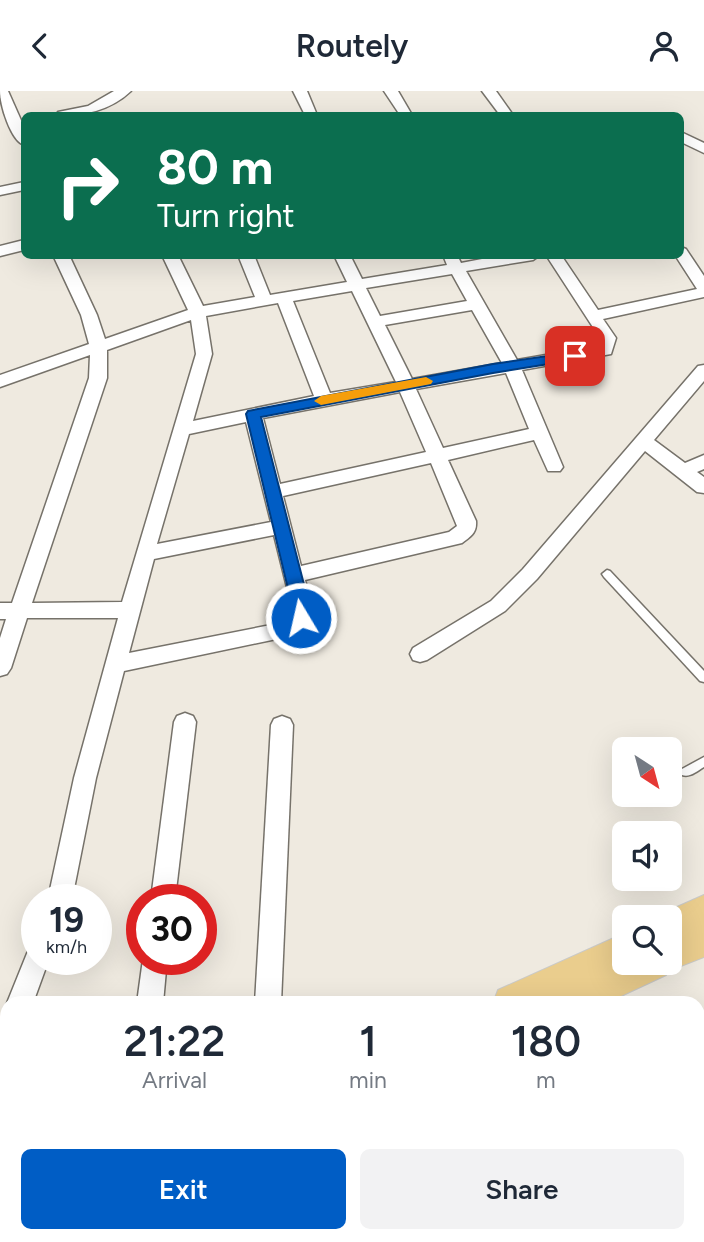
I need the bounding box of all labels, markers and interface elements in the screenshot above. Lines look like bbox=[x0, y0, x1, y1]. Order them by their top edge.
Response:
icon: back bbox=[21, 27, 59, 65]
text: Routely bbox=[296, 27, 408, 65]
icon: person bbox=[645, 27, 683, 65]
text: 80 m bbox=[157, 137, 273, 196]
icon: right bbox=[42, 140, 133, 231]
text: Turn right bbox=[157, 197, 295, 235]
pin bbox=[545, 326, 605, 386]
icon: arrive bbox=[556, 337, 594, 375]
position arrow bbox=[264, 581, 338, 655]
north arrow bbox=[612, 737, 682, 807]
map controls bbox=[612, 737, 682, 975]
button: sound bbox=[612, 821, 682, 891]
speed limit sign: 30 bbox=[126, 884, 217, 975]
text: 19 bbox=[49, 899, 84, 941]
button: search bbox=[612, 905, 682, 975]
text: km/h bbox=[46, 936, 87, 958]
text: 21:22 bbox=[124, 1016, 225, 1067]
text: 1 bbox=[359, 1016, 377, 1067]
text: 180 bbox=[511, 1016, 581, 1067]
text: Arrival bbox=[142, 1066, 207, 1094]
text: min bbox=[349, 1066, 387, 1094]
text: m bbox=[536, 1066, 556, 1094]
button: Exit bbox=[21, 1149, 346, 1229]
button: Share bbox=[360, 1149, 684, 1229]

